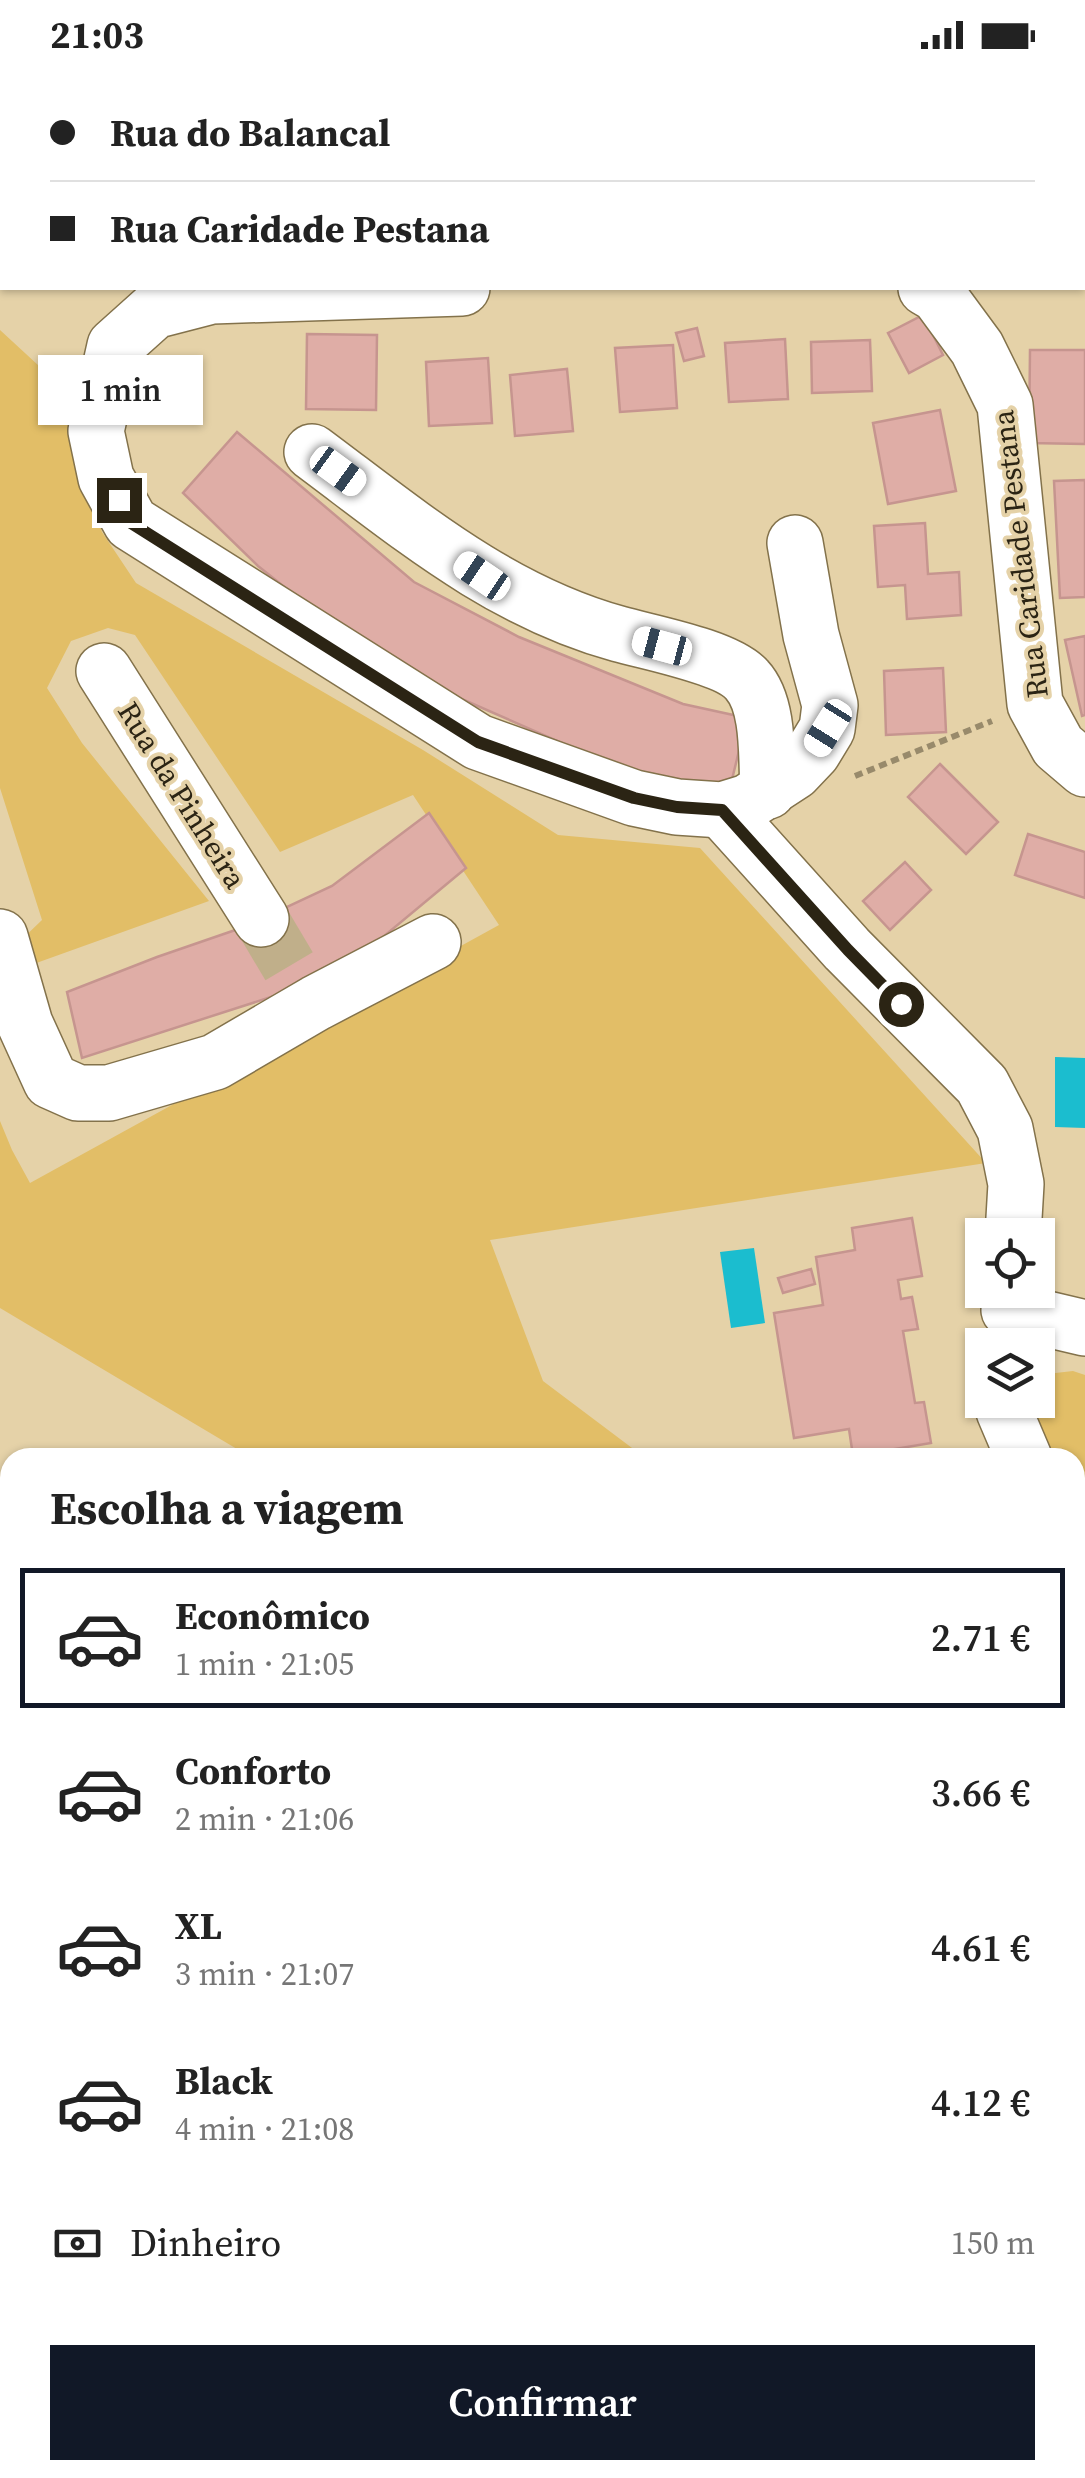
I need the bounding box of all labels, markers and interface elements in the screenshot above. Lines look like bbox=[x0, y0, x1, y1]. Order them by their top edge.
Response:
text: 21:03 bbox=[50, 9, 144, 61]
text: Rua do Balancal bbox=[110, 107, 391, 159]
text: Rua Caridade Pestana bbox=[110, 203, 489, 255]
callout: 1 min bbox=[36, 355, 202, 425]
text: 1 min bbox=[79, 368, 162, 412]
street label: Rua Caridade Pestana bbox=[982, 407, 1058, 700]
car bbox=[305, 441, 371, 501]
route end bbox=[97, 478, 142, 523]
car bbox=[449, 547, 515, 605]
car bbox=[629, 624, 695, 668]
street label: Rua da Pinheira bbox=[108, 694, 256, 897]
car bbox=[799, 695, 857, 761]
route start bbox=[879, 982, 924, 1027]
map controls bbox=[965, 1218, 1055, 1418]
button: locate bbox=[965, 1218, 1055, 1308]
button: layers bbox=[965, 1328, 1055, 1418]
text: Escolha a viagem bbox=[50, 1477, 404, 1539]
text: Econômico bbox=[175, 1590, 370, 1642]
icon: car bbox=[55, 1593, 145, 1683]
text: 2.71 € bbox=[931, 1612, 1030, 1664]
text: 1 min · 21:05 bbox=[175, 1642, 354, 1686]
text: Conforto bbox=[175, 1745, 331, 1797]
icon: car bbox=[55, 1748, 145, 1838]
text: 3.66 € bbox=[931, 1767, 1030, 1819]
text: 2 min · 21:06 bbox=[175, 1797, 354, 1841]
text: XL bbox=[175, 1900, 222, 1952]
icon: car bbox=[55, 1903, 145, 1993]
text: 4.61 € bbox=[931, 1922, 1030, 1974]
text: 3 min · 21:07 bbox=[175, 1952, 354, 1996]
text: Black bbox=[175, 2055, 273, 2107]
icon: car bbox=[55, 2058, 145, 2148]
text: 4.12 € bbox=[931, 2077, 1030, 2129]
text: 4 min · 21:08 bbox=[175, 2107, 354, 2151]
icon: cash bbox=[50, 2216, 105, 2271]
text: Dinheiro bbox=[130, 2217, 281, 2269]
text: 150 m bbox=[951, 2221, 1035, 2265]
button: Confirmar bbox=[50, 2345, 1035, 2460]

